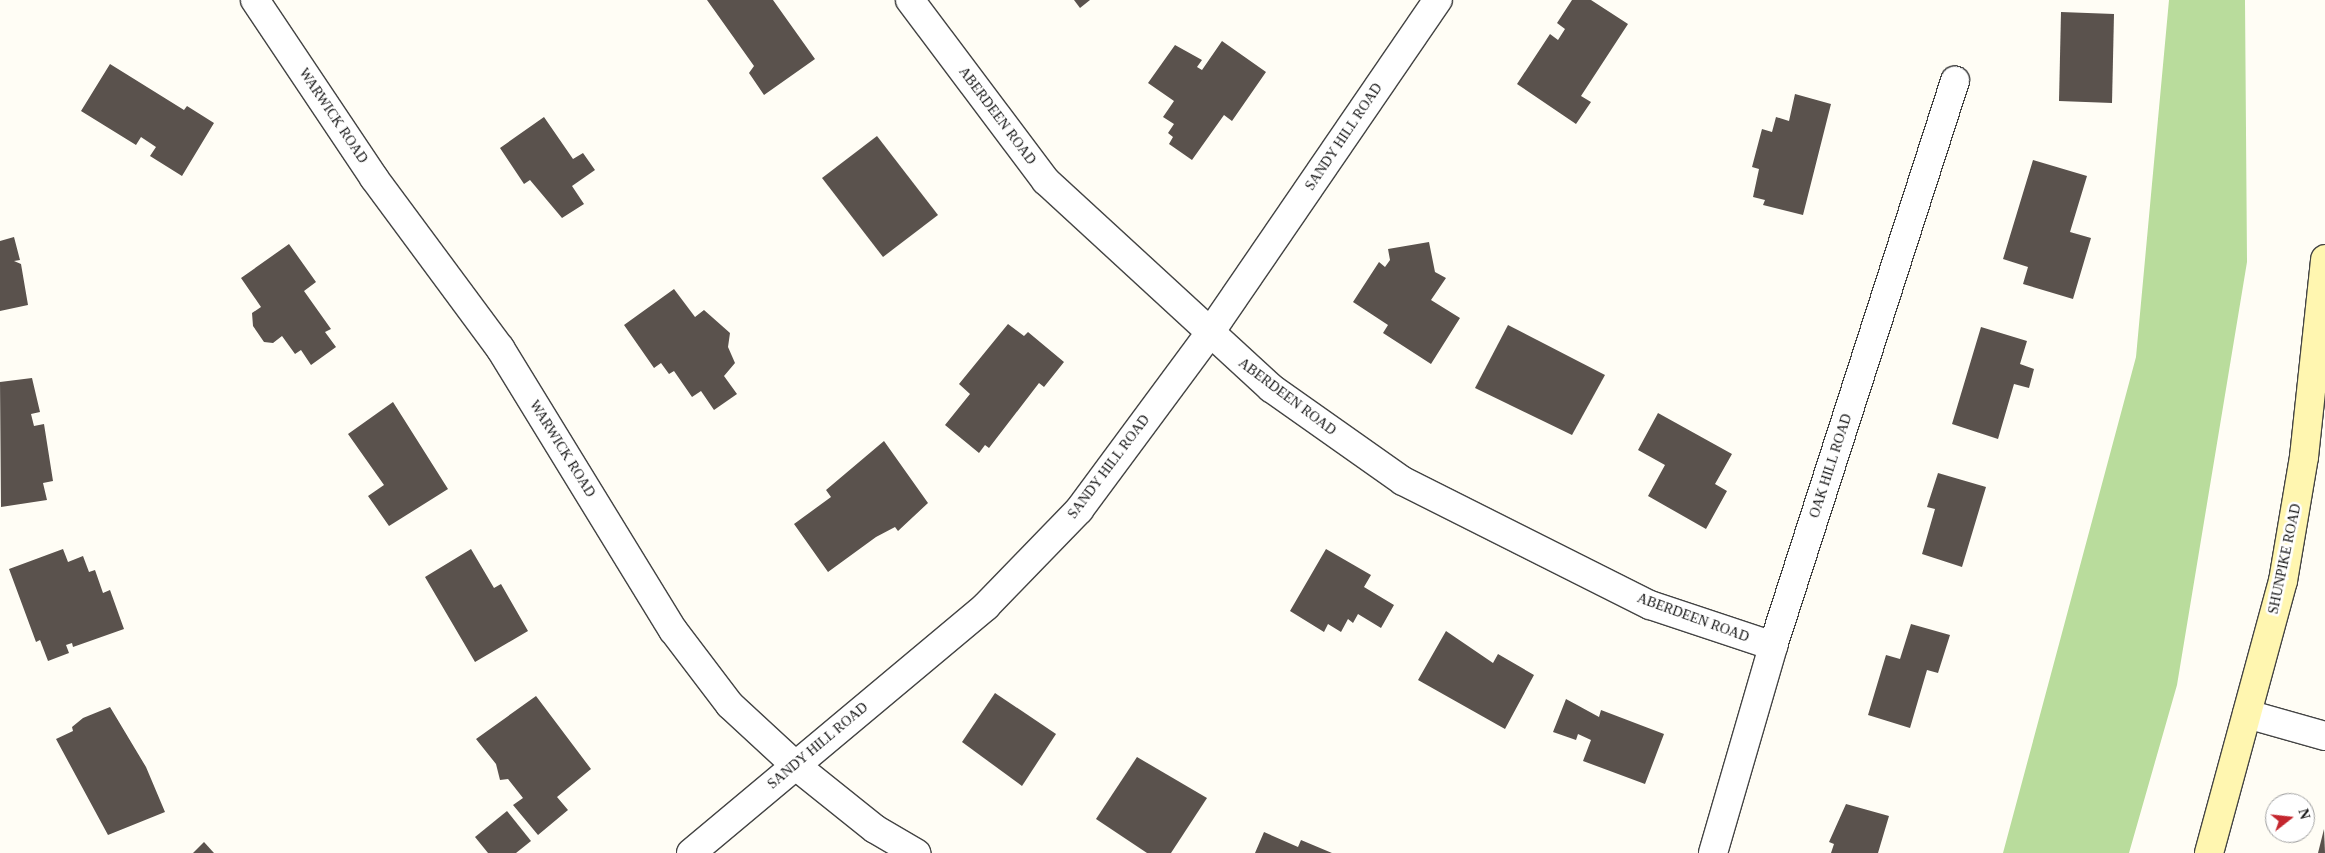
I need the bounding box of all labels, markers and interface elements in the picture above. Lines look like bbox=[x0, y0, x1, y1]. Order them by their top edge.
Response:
street label: ABERDEEN ROAD bbox=[955, 64, 1039, 168]
street label: WARWICK ROAD bbox=[295, 65, 371, 167]
street label: SANDY HILL ROAD bbox=[1302, 80, 1386, 194]
street label: ABERDEEN ROAD bbox=[1235, 355, 1339, 439]
street label: WARWICK ROAD bbox=[526, 398, 598, 500]
street label: SANDY HILL ROAD bbox=[1064, 411, 1154, 523]
street label: OAK HILL ROAD bbox=[1806, 412, 1856, 520]
street label: SHUNPIKE ROAD bbox=[2265, 502, 2305, 616]
street label: ABERDEEN ROAD bbox=[1635, 590, 1751, 646]
street label: SANDY HILL ROAD bbox=[764, 699, 872, 793]
north arrow bbox=[2265, 793, 2315, 843]
text: N bbox=[2295, 807, 2313, 821]

